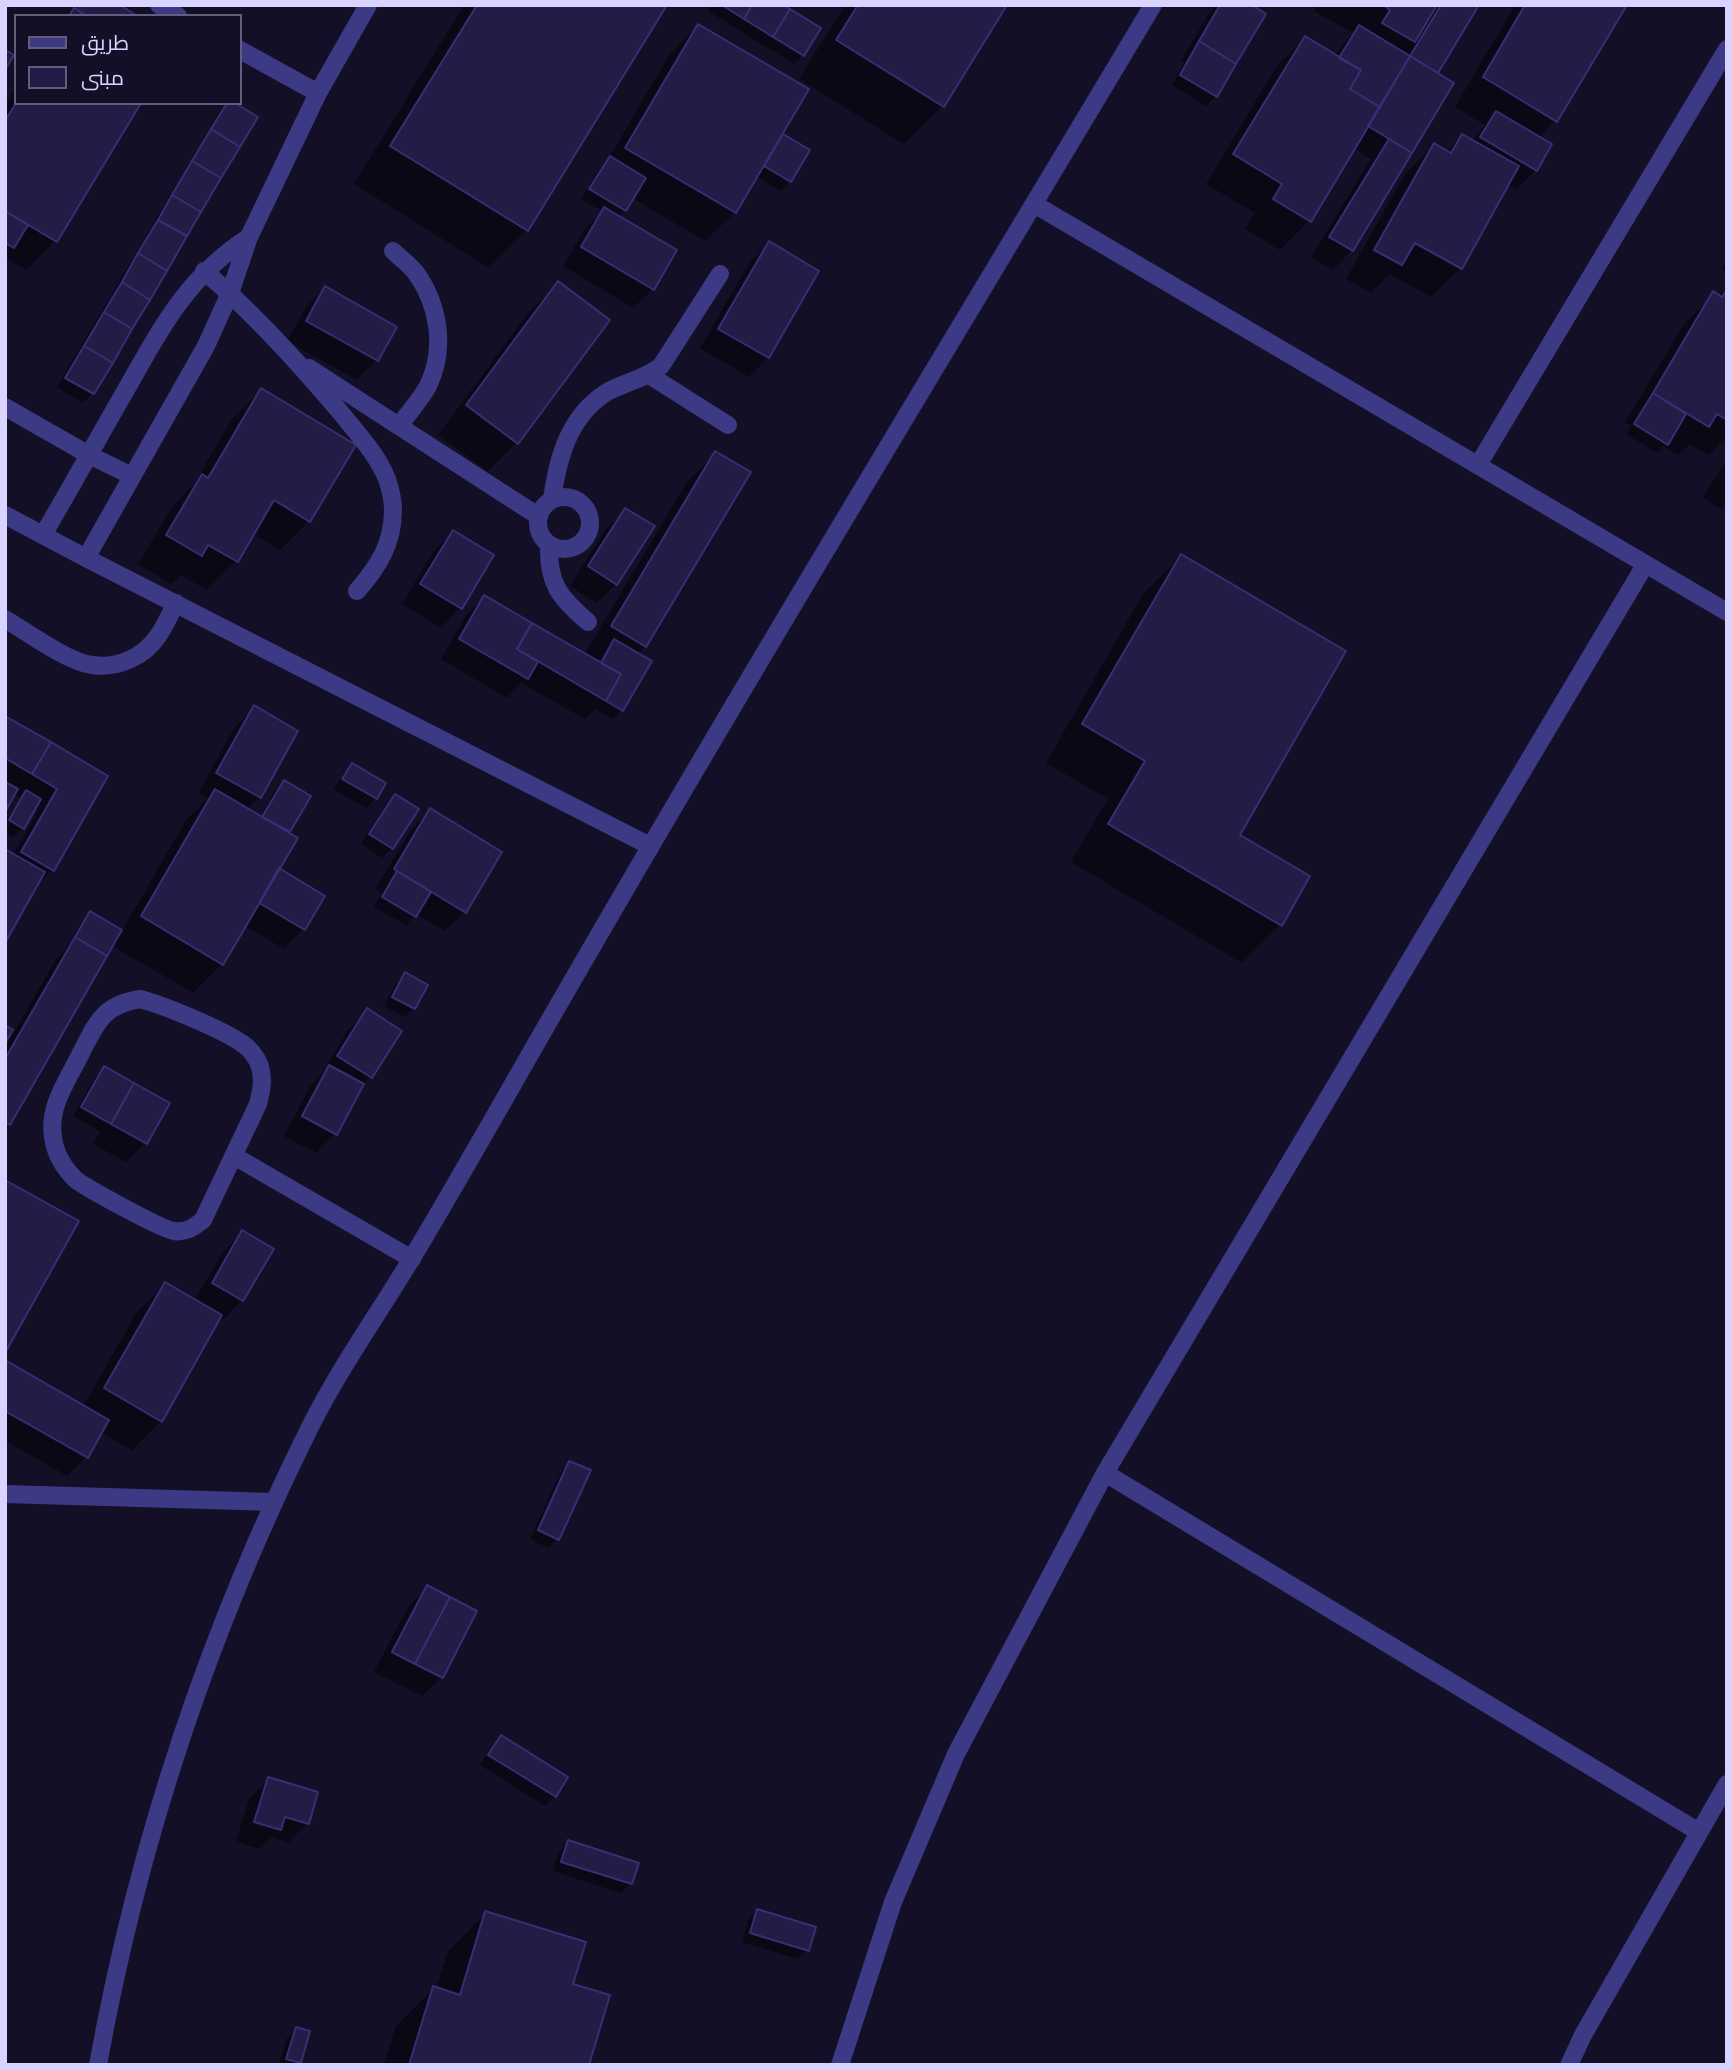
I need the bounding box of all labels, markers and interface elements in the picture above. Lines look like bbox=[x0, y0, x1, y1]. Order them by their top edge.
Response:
legend bbox=[14, 14, 242, 105]
text: طريق bbox=[81, 29, 129, 55]
text: مبنى bbox=[81, 64, 124, 90]

